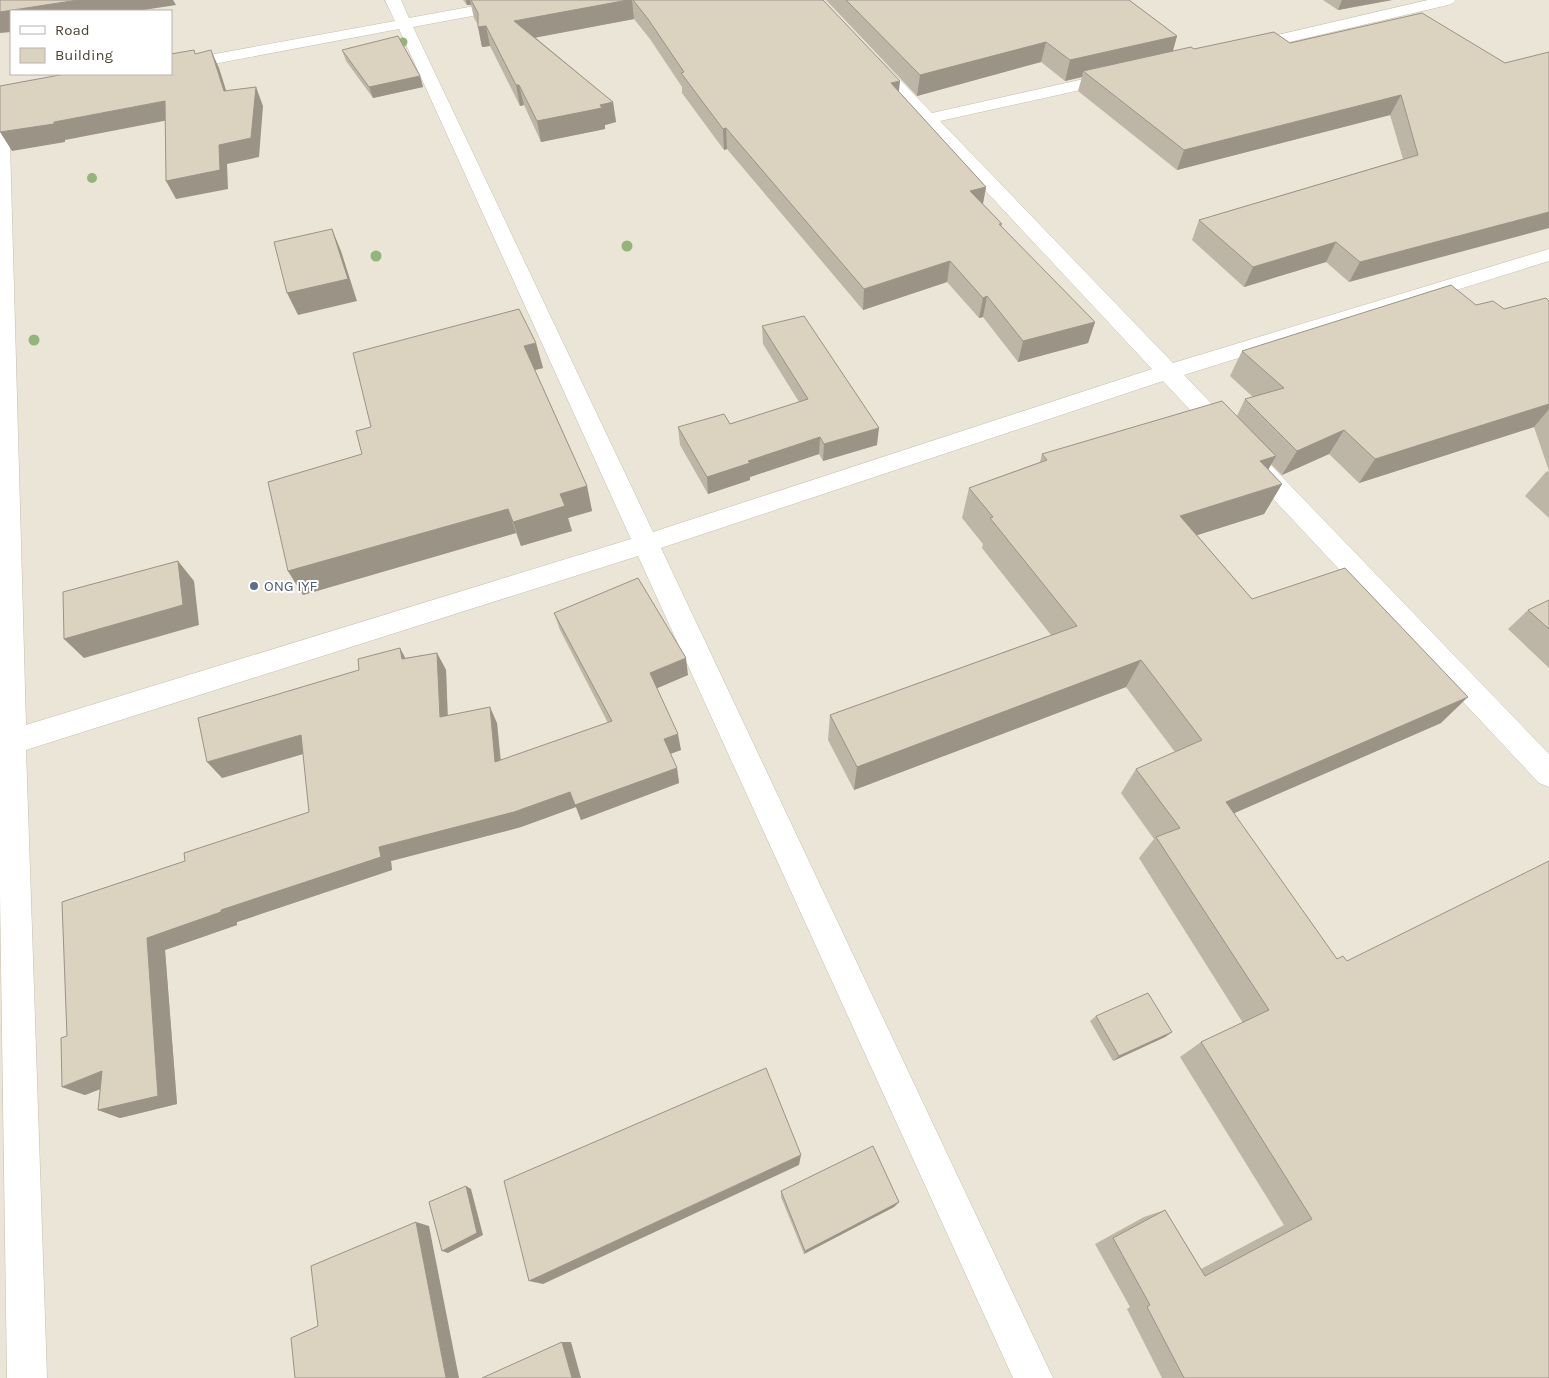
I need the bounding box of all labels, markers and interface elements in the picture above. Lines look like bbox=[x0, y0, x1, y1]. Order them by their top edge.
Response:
legend bbox=[10, 10, 172, 75]
text: Road bbox=[55, 21, 90, 39]
text: Building bbox=[55, 46, 113, 64]
place label: ONG IYF bbox=[264, 577, 318, 595]
marker: ONG IYF bbox=[248, 580, 260, 592]

